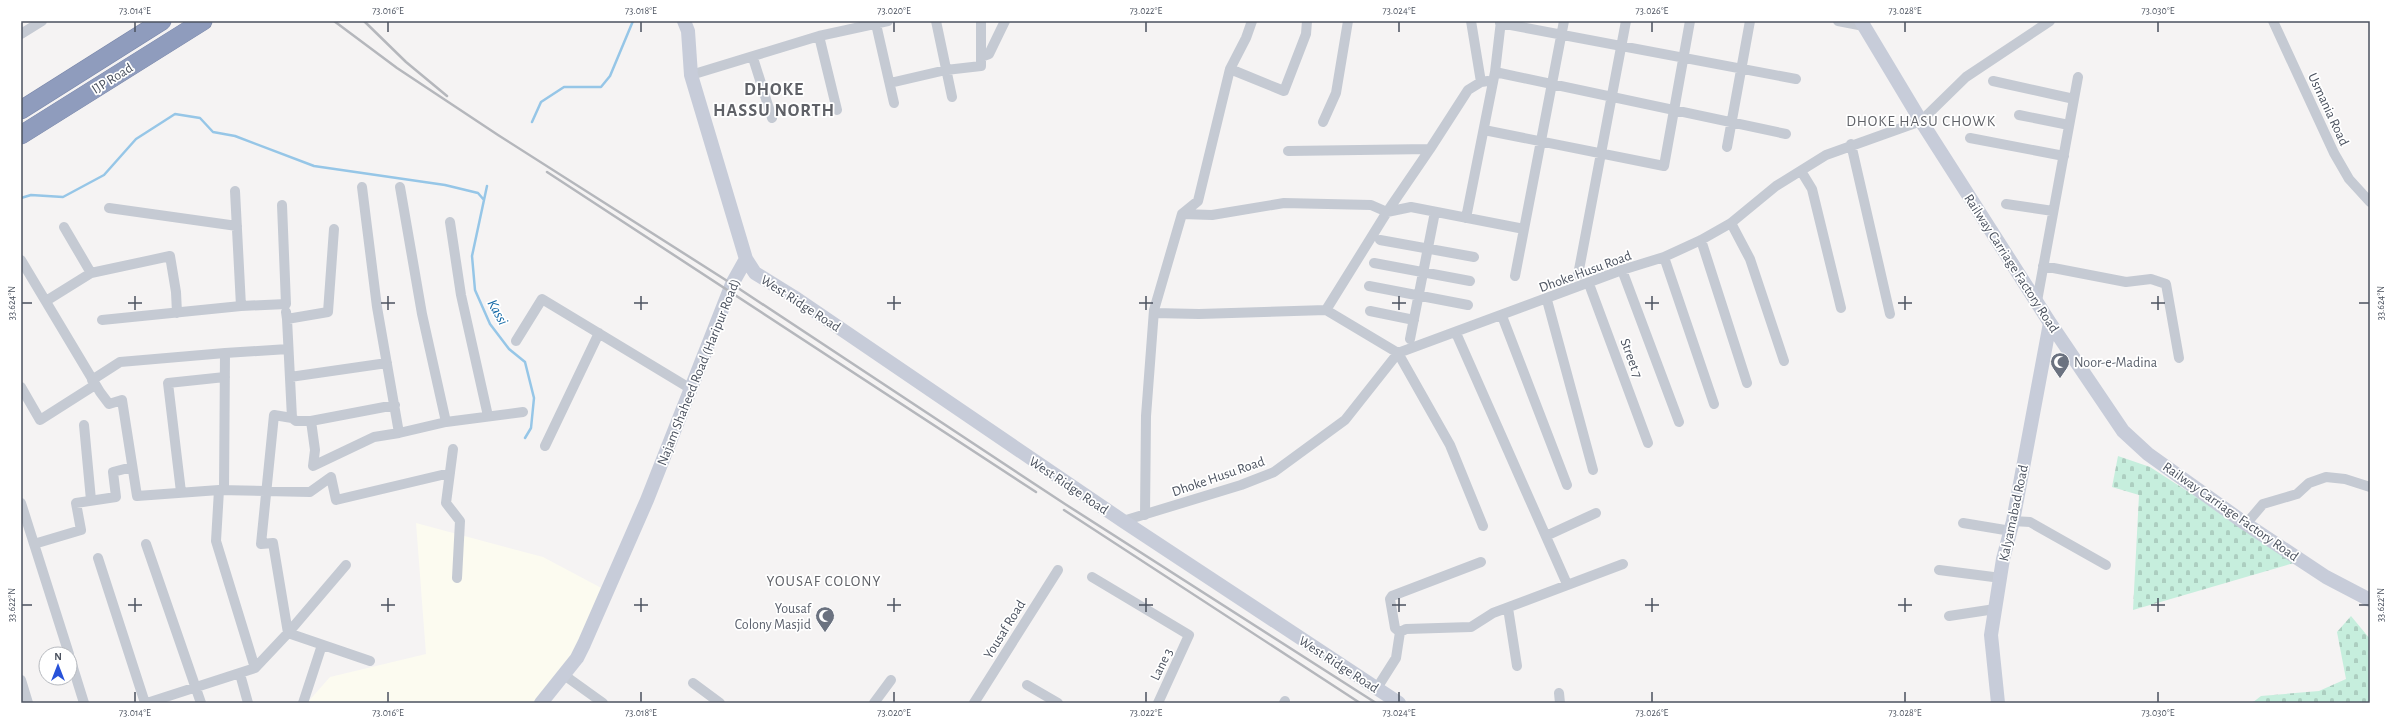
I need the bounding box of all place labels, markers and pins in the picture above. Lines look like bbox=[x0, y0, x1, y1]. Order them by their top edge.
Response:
mosque icon: Noor-e-Madina bbox=[2049, 351, 2071, 379]
place label: Noor-e-Madina bbox=[2074, 356, 2158, 370]
place label: Yousaf Colony Masjid bbox=[735, 602, 812, 632]
mosque icon: Yousaf Colony Masjid bbox=[814, 605, 836, 633]

